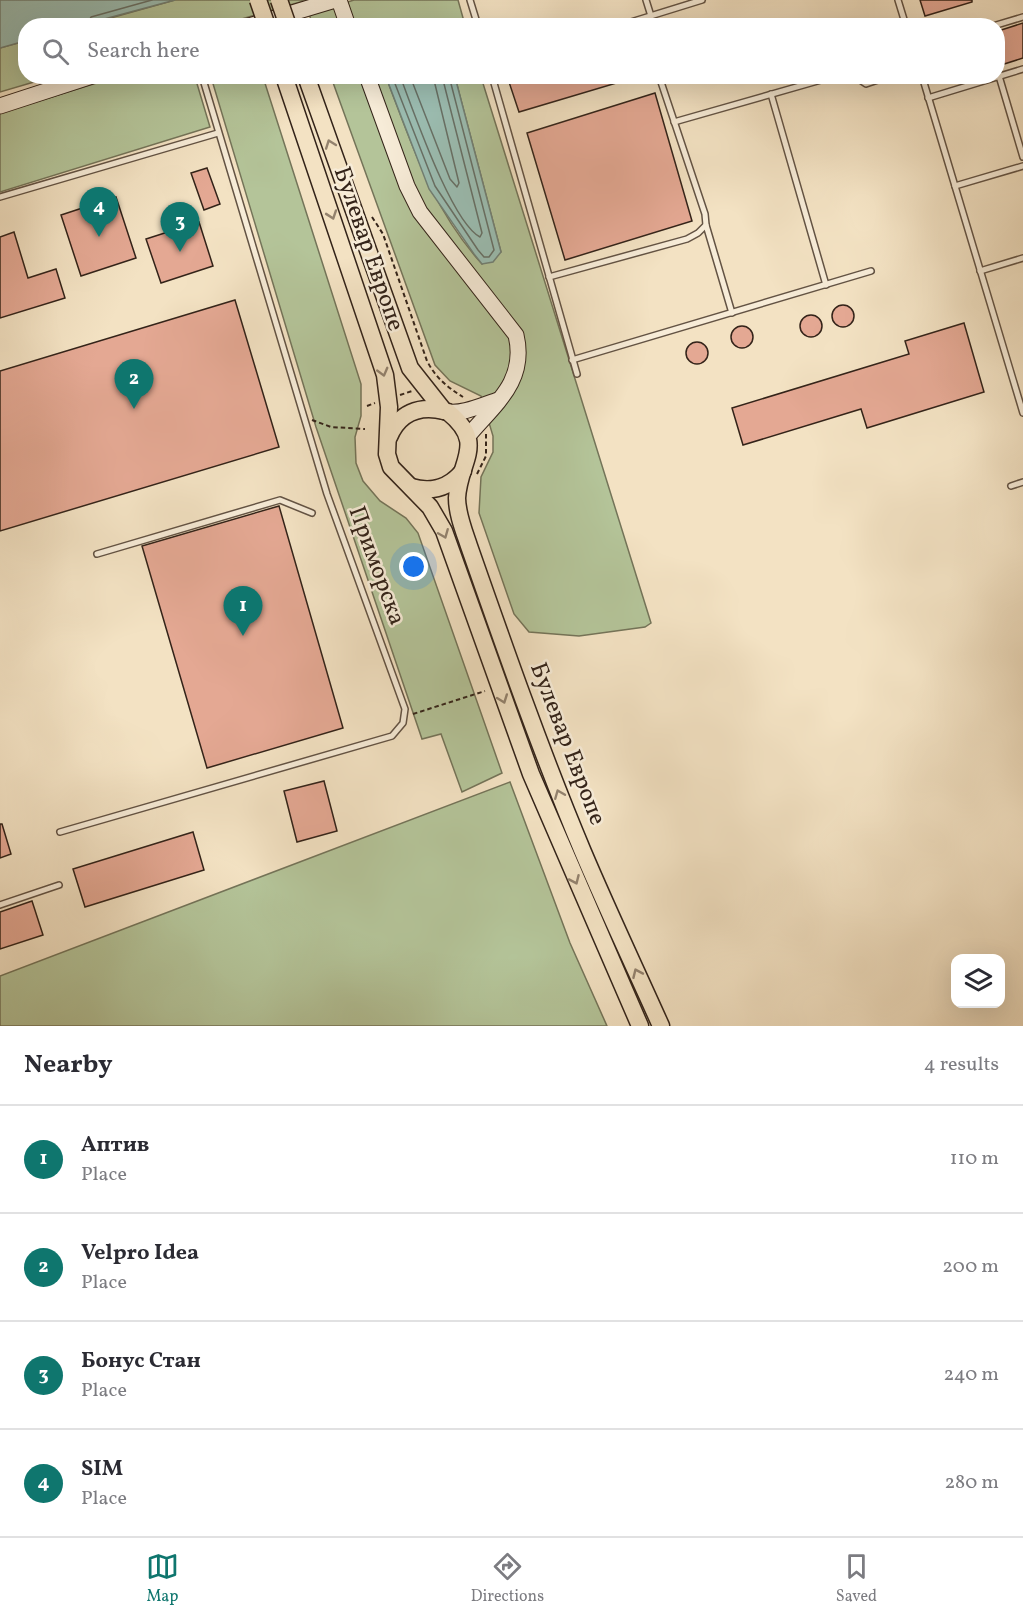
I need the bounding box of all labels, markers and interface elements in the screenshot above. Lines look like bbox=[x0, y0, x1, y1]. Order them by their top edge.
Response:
search box bbox=[18, 18, 1005, 84]
icon: search bbox=[39, 35, 72, 68]
text: Search here bbox=[87, 36, 200, 67]
one-way arrow bbox=[324, 139, 337, 150]
street label: Булевар Европе bbox=[324, 162, 412, 336]
pin: 4 bbox=[80, 188, 118, 237]
pin: 3 bbox=[160, 202, 200, 252]
one-way arrow bbox=[325, 210, 338, 220]
pin: 2 bbox=[114, 360, 154, 409]
one-way arrow bbox=[376, 366, 389, 376]
street label: Приморска bbox=[339, 502, 413, 630]
one-way arrow bbox=[437, 528, 449, 539]
your location bbox=[399, 552, 428, 581]
pin: 1 bbox=[224, 586, 262, 636]
street label: Булевар Европе bbox=[520, 658, 614, 830]
one-way arrow bbox=[496, 693, 508, 704]
one-way arrow bbox=[554, 789, 566, 800]
one-way arrow bbox=[568, 874, 580, 885]
map controls bbox=[951, 954, 1005, 1008]
button: layers bbox=[951, 954, 1005, 1008]
one-way arrow bbox=[632, 968, 644, 979]
text: Nearby bbox=[24, 1047, 113, 1083]
text: 4 results bbox=[924, 1051, 999, 1079]
text: Аптив bbox=[81, 1130, 149, 1161]
text: 1 bbox=[39, 1145, 48, 1173]
text: 110 m bbox=[950, 1145, 999, 1173]
text: Place bbox=[81, 1161, 127, 1189]
text: Velpro Idea bbox=[81, 1238, 199, 1269]
text: 2 bbox=[38, 1253, 49, 1281]
text: 200 m bbox=[942, 1253, 999, 1281]
text: Place bbox=[81, 1269, 127, 1297]
text: Бонус Стан bbox=[81, 1346, 201, 1377]
text: 3 bbox=[38, 1361, 49, 1389]
text: 240 m bbox=[944, 1361, 999, 1389]
text: Place bbox=[81, 1377, 127, 1405]
text: SIM bbox=[81, 1454, 123, 1485]
text: 4 bbox=[37, 1469, 50, 1497]
text: 280 m bbox=[944, 1469, 999, 1497]
text: Place bbox=[81, 1485, 127, 1513]
tab: Map bbox=[146, 1550, 179, 1608]
tab: Directions bbox=[471, 1550, 544, 1608]
tab: Saved bbox=[836, 1550, 877, 1608]

